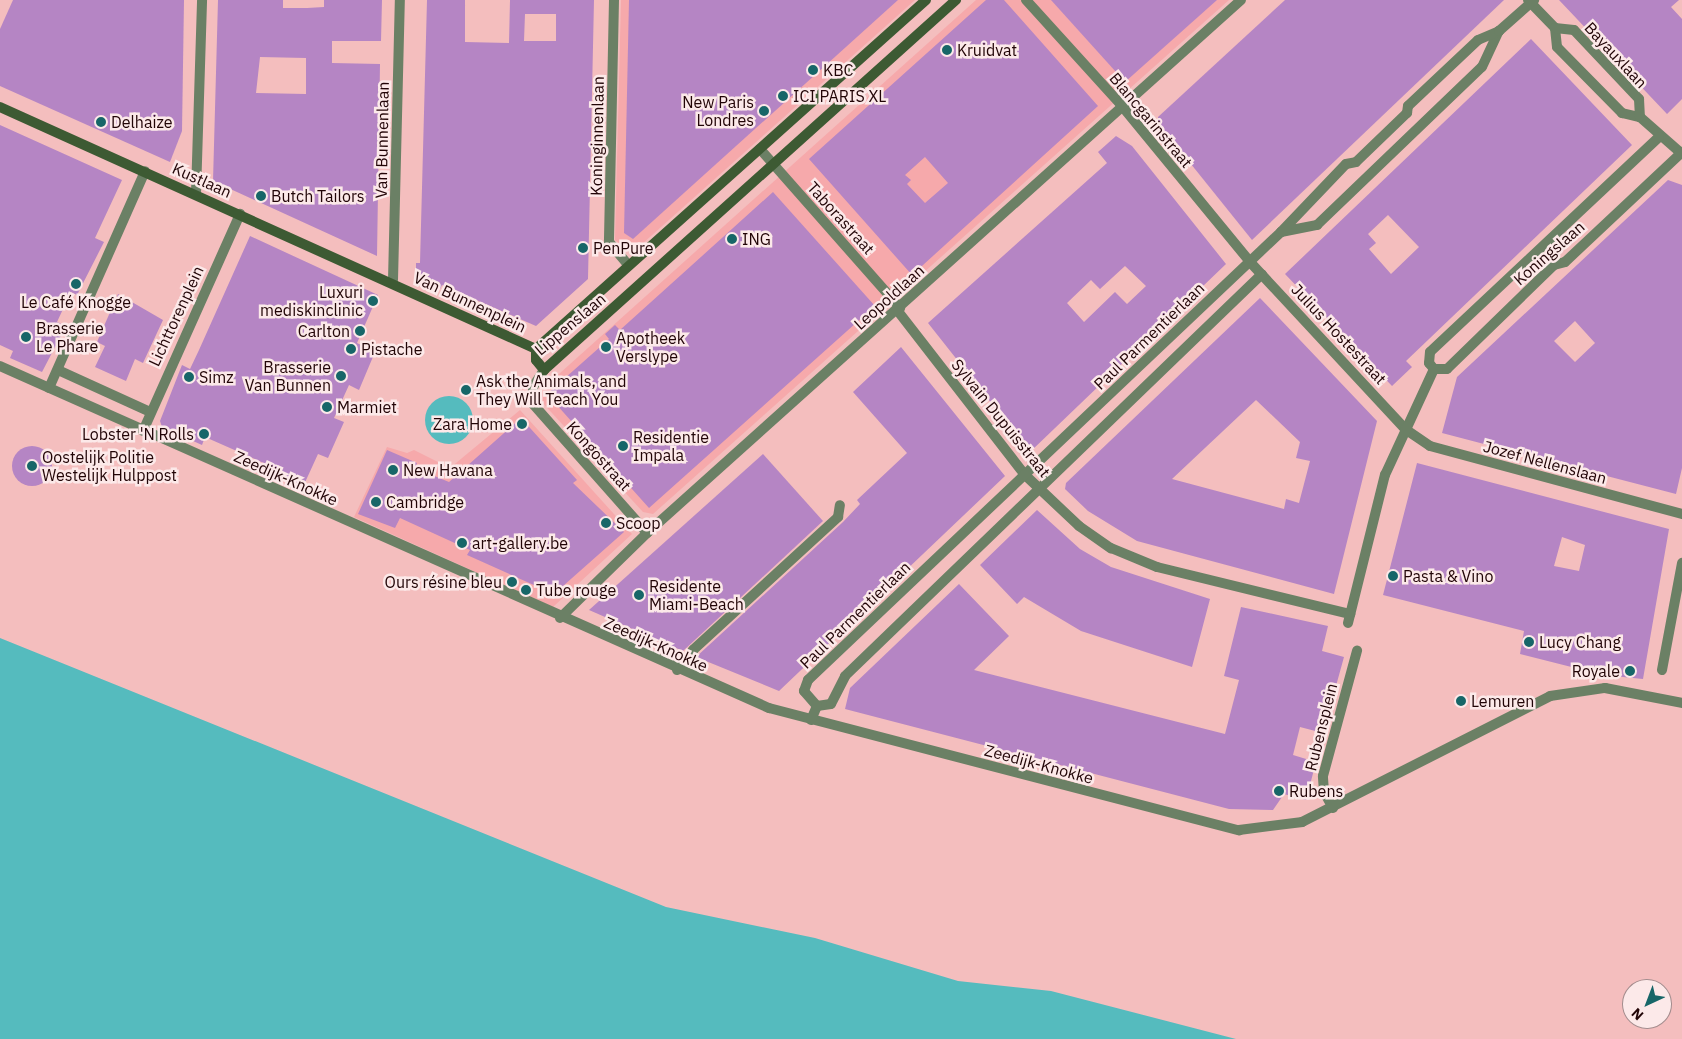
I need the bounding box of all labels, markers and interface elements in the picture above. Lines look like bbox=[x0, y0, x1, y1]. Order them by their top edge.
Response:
street label: Bayauxlaan bbox=[1581, 18, 1651, 92]
place label: Kruidvat bbox=[957, 40, 1017, 60]
marker: Kruidvat bbox=[941, 44, 953, 56]
place label: KBC bbox=[823, 60, 854, 80]
marker: KBC bbox=[807, 64, 819, 76]
street label: Blancgarinstraat bbox=[1106, 69, 1196, 171]
street label: Koninginnenlaan bbox=[586, 76, 608, 196]
street label: Van Bunnenlaan bbox=[371, 81, 393, 199]
place label: ICI PARIS XL bbox=[793, 86, 886, 106]
marker: ICI PARIS XL bbox=[777, 90, 789, 102]
place label: New Paris Londres bbox=[682, 92, 754, 130]
marker: New Paris Londres bbox=[758, 105, 770, 117]
place label: Delhaize bbox=[111, 112, 173, 132]
marker: Delhaize bbox=[95, 116, 107, 128]
street label: Kustlaan bbox=[169, 158, 235, 202]
street label: Taborastraat bbox=[803, 178, 879, 258]
place label: Butch Tailors bbox=[271, 186, 365, 206]
marker: Butch Tailors bbox=[255, 190, 267, 202]
street label: Koningslaan bbox=[1510, 217, 1588, 289]
place label: ING bbox=[742, 229, 771, 249]
marker: ING bbox=[726, 233, 738, 245]
place label: PenPure bbox=[593, 238, 654, 258]
marker: PenPure bbox=[577, 242, 589, 254]
street label: Leopoldlaan bbox=[850, 260, 928, 334]
street label: Lichttorenplein bbox=[144, 263, 208, 369]
street label: Van Bunnenplein bbox=[411, 268, 529, 336]
marker: Le Café Knogge bbox=[70, 278, 82, 290]
street label: Paul Parmentierlaan bbox=[1090, 278, 1208, 394]
street label: Julius Hostestraat bbox=[1288, 280, 1390, 388]
place label: Luxuri mediskinclinic bbox=[260, 282, 363, 320]
street label: Lippenslaan bbox=[531, 289, 609, 359]
place label: Le Café Knogge bbox=[21, 292, 131, 312]
marker: Luxuri mediskinclinic bbox=[367, 295, 379, 307]
place label: Brasserie Le Phare bbox=[36, 318, 104, 356]
place label: Carlton bbox=[298, 321, 350, 341]
marker: Carlton bbox=[354, 325, 366, 337]
place label: Apotheek Verslype bbox=[616, 328, 685, 366]
marker: Brasserie Le Phare bbox=[20, 331, 32, 343]
place label: Pistache bbox=[361, 339, 422, 359]
marker: Apotheek Verslype bbox=[600, 341, 612, 353]
marker: Pistache bbox=[345, 343, 357, 355]
street label: Sylvain Dupuisstraat bbox=[948, 355, 1054, 481]
place label: Brasserie Van Bunnen bbox=[245, 357, 331, 395]
place label: Simz bbox=[199, 367, 234, 387]
marker: Brasserie Van Bunnen bbox=[335, 370, 347, 382]
marker: Simz bbox=[183, 371, 195, 383]
place label: Ask the Animals, and They Will Teach You bbox=[476, 371, 626, 409]
marker: Ask the Animals, and They Will Teach You bbox=[460, 384, 472, 396]
place label: Marmiet bbox=[337, 397, 397, 417]
marker: Marmiet bbox=[321, 401, 333, 413]
place label: Zara Home bbox=[433, 414, 512, 434]
street label: Kongostraat bbox=[563, 417, 635, 495]
marker: Zara Home bbox=[516, 418, 528, 430]
place label: Lobster 'N Rolls bbox=[82, 424, 194, 444]
place label: Residentie Impala bbox=[633, 427, 709, 465]
marker: Lobster 'N Rolls bbox=[198, 428, 210, 440]
street label: Jozef Nellenslaan bbox=[1481, 436, 1609, 488]
marker: Residentie Impala bbox=[617, 440, 629, 452]
place label: Oostelijk Politie Westelijk Hulppost bbox=[42, 447, 177, 485]
street label: Zeedijk-Knokke bbox=[231, 447, 341, 509]
marker: Oostelijk Politie Westelijk Hulppost bbox=[26, 460, 38, 472]
place label: New Havana bbox=[403, 460, 493, 480]
marker: New Havana bbox=[387, 464, 399, 476]
place label: Cambridge bbox=[386, 492, 464, 512]
marker: Cambridge bbox=[370, 496, 382, 508]
place label: Scoop bbox=[616, 513, 660, 533]
marker: Scoop bbox=[600, 517, 612, 529]
place label: art-gallery.be bbox=[472, 533, 568, 553]
marker: art-gallery.be bbox=[456, 537, 468, 549]
street label: Paul Parmentierlaan bbox=[796, 557, 914, 673]
place label: Pasta & Vino bbox=[1403, 566, 1493, 586]
marker: Pasta & Vino bbox=[1387, 570, 1399, 582]
place label: Ours résine bleu bbox=[385, 572, 502, 592]
marker: Ours résine bleu bbox=[506, 576, 518, 588]
place label: Residente Miami-Beach bbox=[649, 576, 744, 614]
place label: Tube rouge bbox=[536, 580, 616, 600]
marker: Tube rouge bbox=[520, 584, 532, 596]
marker: Residente Miami-Beach bbox=[633, 589, 645, 601]
street label: Zeedijk-Knokke bbox=[601, 613, 711, 675]
place label: Lucy Chang bbox=[1539, 632, 1621, 652]
marker: Lucy Chang bbox=[1523, 636, 1535, 648]
place label: Royale bbox=[1572, 661, 1620, 681]
marker: Royale bbox=[1624, 665, 1636, 677]
street label: Rubensplein bbox=[1301, 681, 1341, 773]
place label: Lemuren bbox=[1471, 691, 1534, 711]
marker: Lemuren bbox=[1455, 695, 1467, 707]
street label: Zeedijk-Knokke bbox=[983, 740, 1095, 788]
place label: Rubens bbox=[1289, 781, 1343, 801]
marker: Rubens bbox=[1273, 785, 1285, 797]
north arrow bbox=[1622, 979, 1672, 1029]
text: N bbox=[1628, 1004, 1647, 1024]

